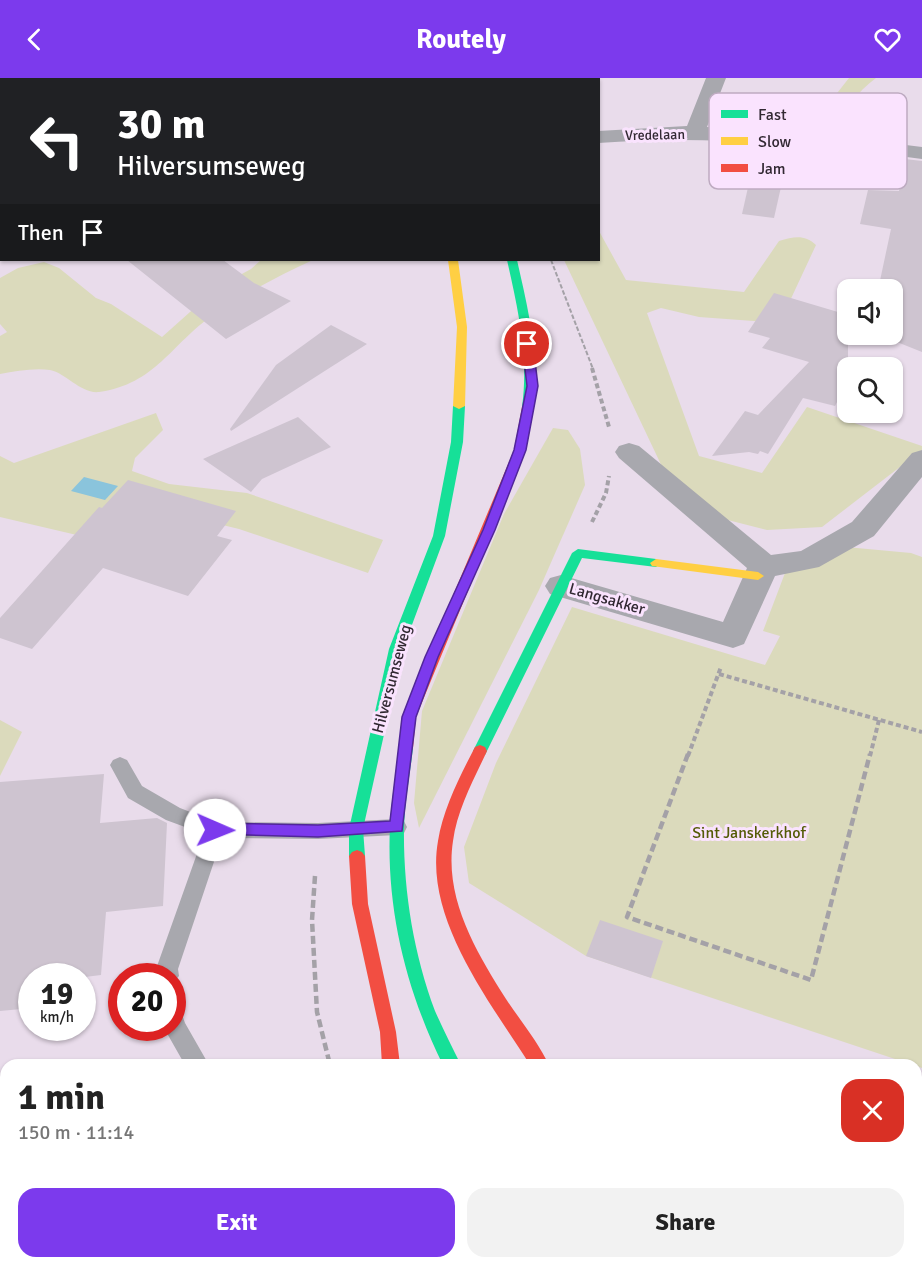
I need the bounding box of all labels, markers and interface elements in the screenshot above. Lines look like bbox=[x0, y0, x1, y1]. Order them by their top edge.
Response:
icon: back bbox=[18, 23, 51, 56]
text: Routely bbox=[416, 23, 506, 56]
icon: heart bbox=[871, 23, 904, 56]
legend bbox=[709, 93, 907, 189]
text: 30 m bbox=[117, 99, 206, 150]
icon: left bbox=[18, 102, 96, 180]
text: Fast bbox=[758, 105, 787, 125]
street label: Vredelaan bbox=[625, 126, 685, 144]
text: Slow bbox=[758, 132, 792, 152]
text: Hilversumseweg bbox=[117, 150, 306, 183]
text: Jam bbox=[758, 159, 786, 179]
icon: arrive bbox=[76, 216, 109, 249]
text: Then bbox=[18, 219, 64, 246]
map controls bbox=[837, 279, 903, 423]
button: sound bbox=[837, 279, 903, 345]
pin bbox=[501, 318, 552, 369]
icon: arrive bbox=[510, 327, 543, 360]
button: search bbox=[837, 357, 903, 423]
street label: Langsakker bbox=[567, 579, 647, 619]
street label: Hilversumseweg bbox=[368, 622, 416, 736]
position arrow bbox=[183, 798, 247, 862]
park label: Sint Janskerkhof bbox=[692, 823, 806, 843]
speed limit sign: 20 bbox=[108, 963, 186, 1041]
text: 19 bbox=[41, 976, 73, 1013]
text: km/h bbox=[40, 1008, 74, 1026]
text: 1 min bbox=[18, 1075, 105, 1120]
button: close bbox=[841, 1079, 904, 1142]
text: 150 m · 11:14 bbox=[18, 1120, 134, 1145]
button: Exit bbox=[18, 1188, 455, 1257]
button: Share bbox=[467, 1188, 904, 1257]

